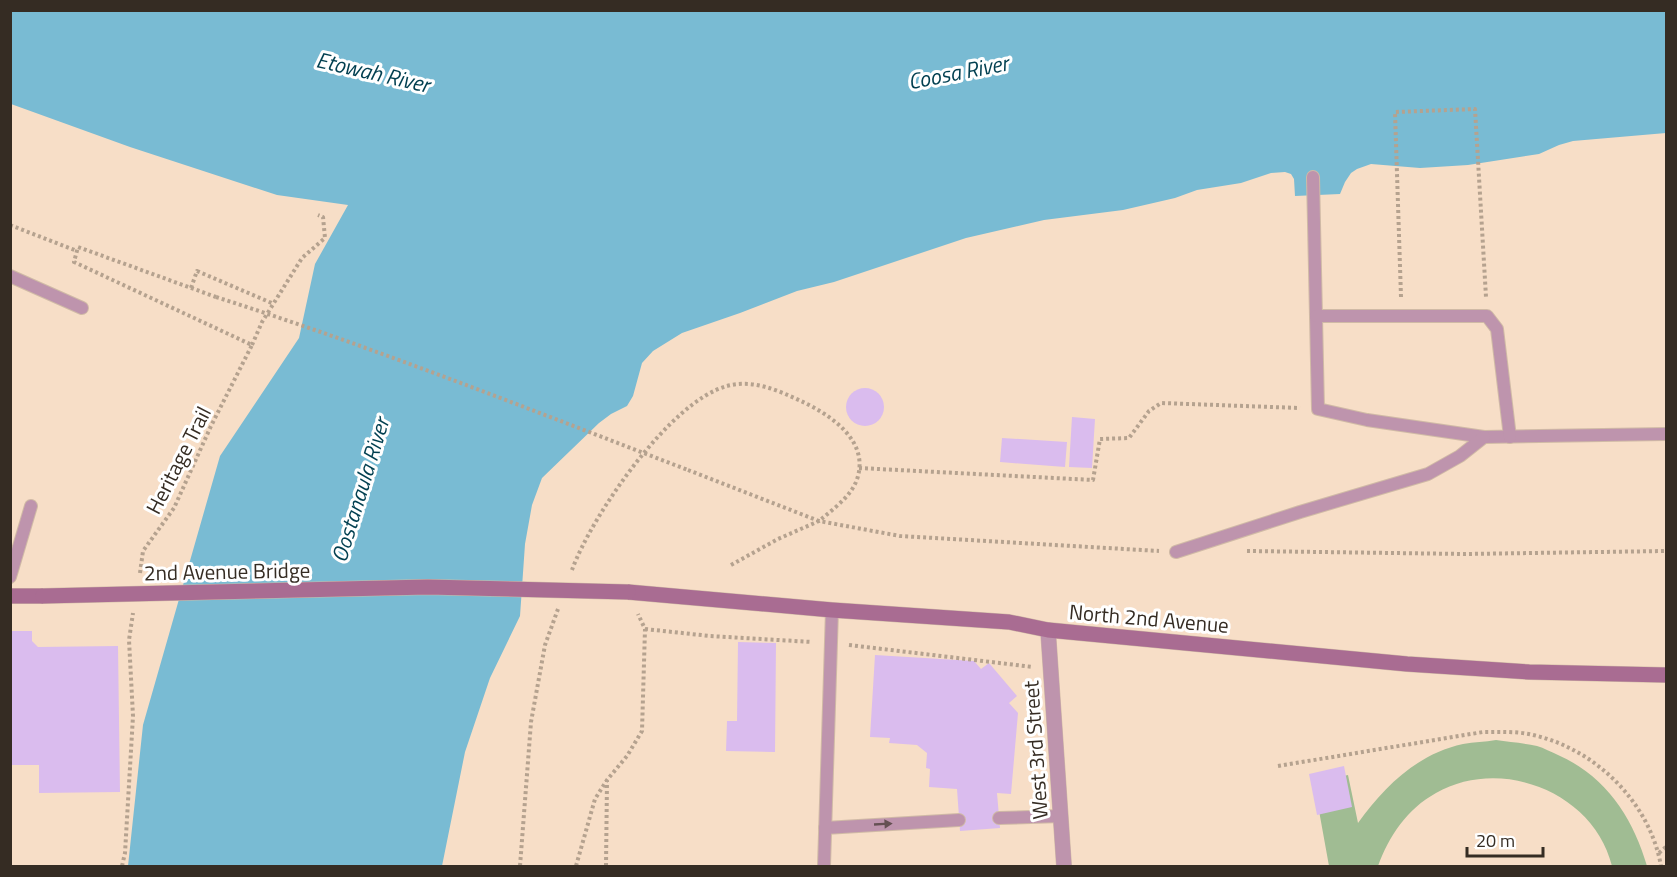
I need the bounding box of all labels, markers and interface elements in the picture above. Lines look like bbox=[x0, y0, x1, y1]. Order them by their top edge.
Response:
water label: Etowah River bbox=[313, 42, 436, 102]
water label: Coosa River bbox=[905, 45, 1014, 98]
street label: Heritage Trail bbox=[137, 401, 219, 519]
water label: Oostanaula River bbox=[322, 411, 399, 566]
street label: 2nd Avenue Bridge bbox=[144, 554, 310, 588]
street label: North 2nd Avenue bbox=[1068, 595, 1230, 641]
street label: West 3rd Street bbox=[1014, 679, 1056, 821]
one-way arrow bbox=[874, 820, 893, 829]
scale bar bbox=[1467, 820, 1544, 858]
text: 20 m bbox=[1476, 827, 1515, 854]

